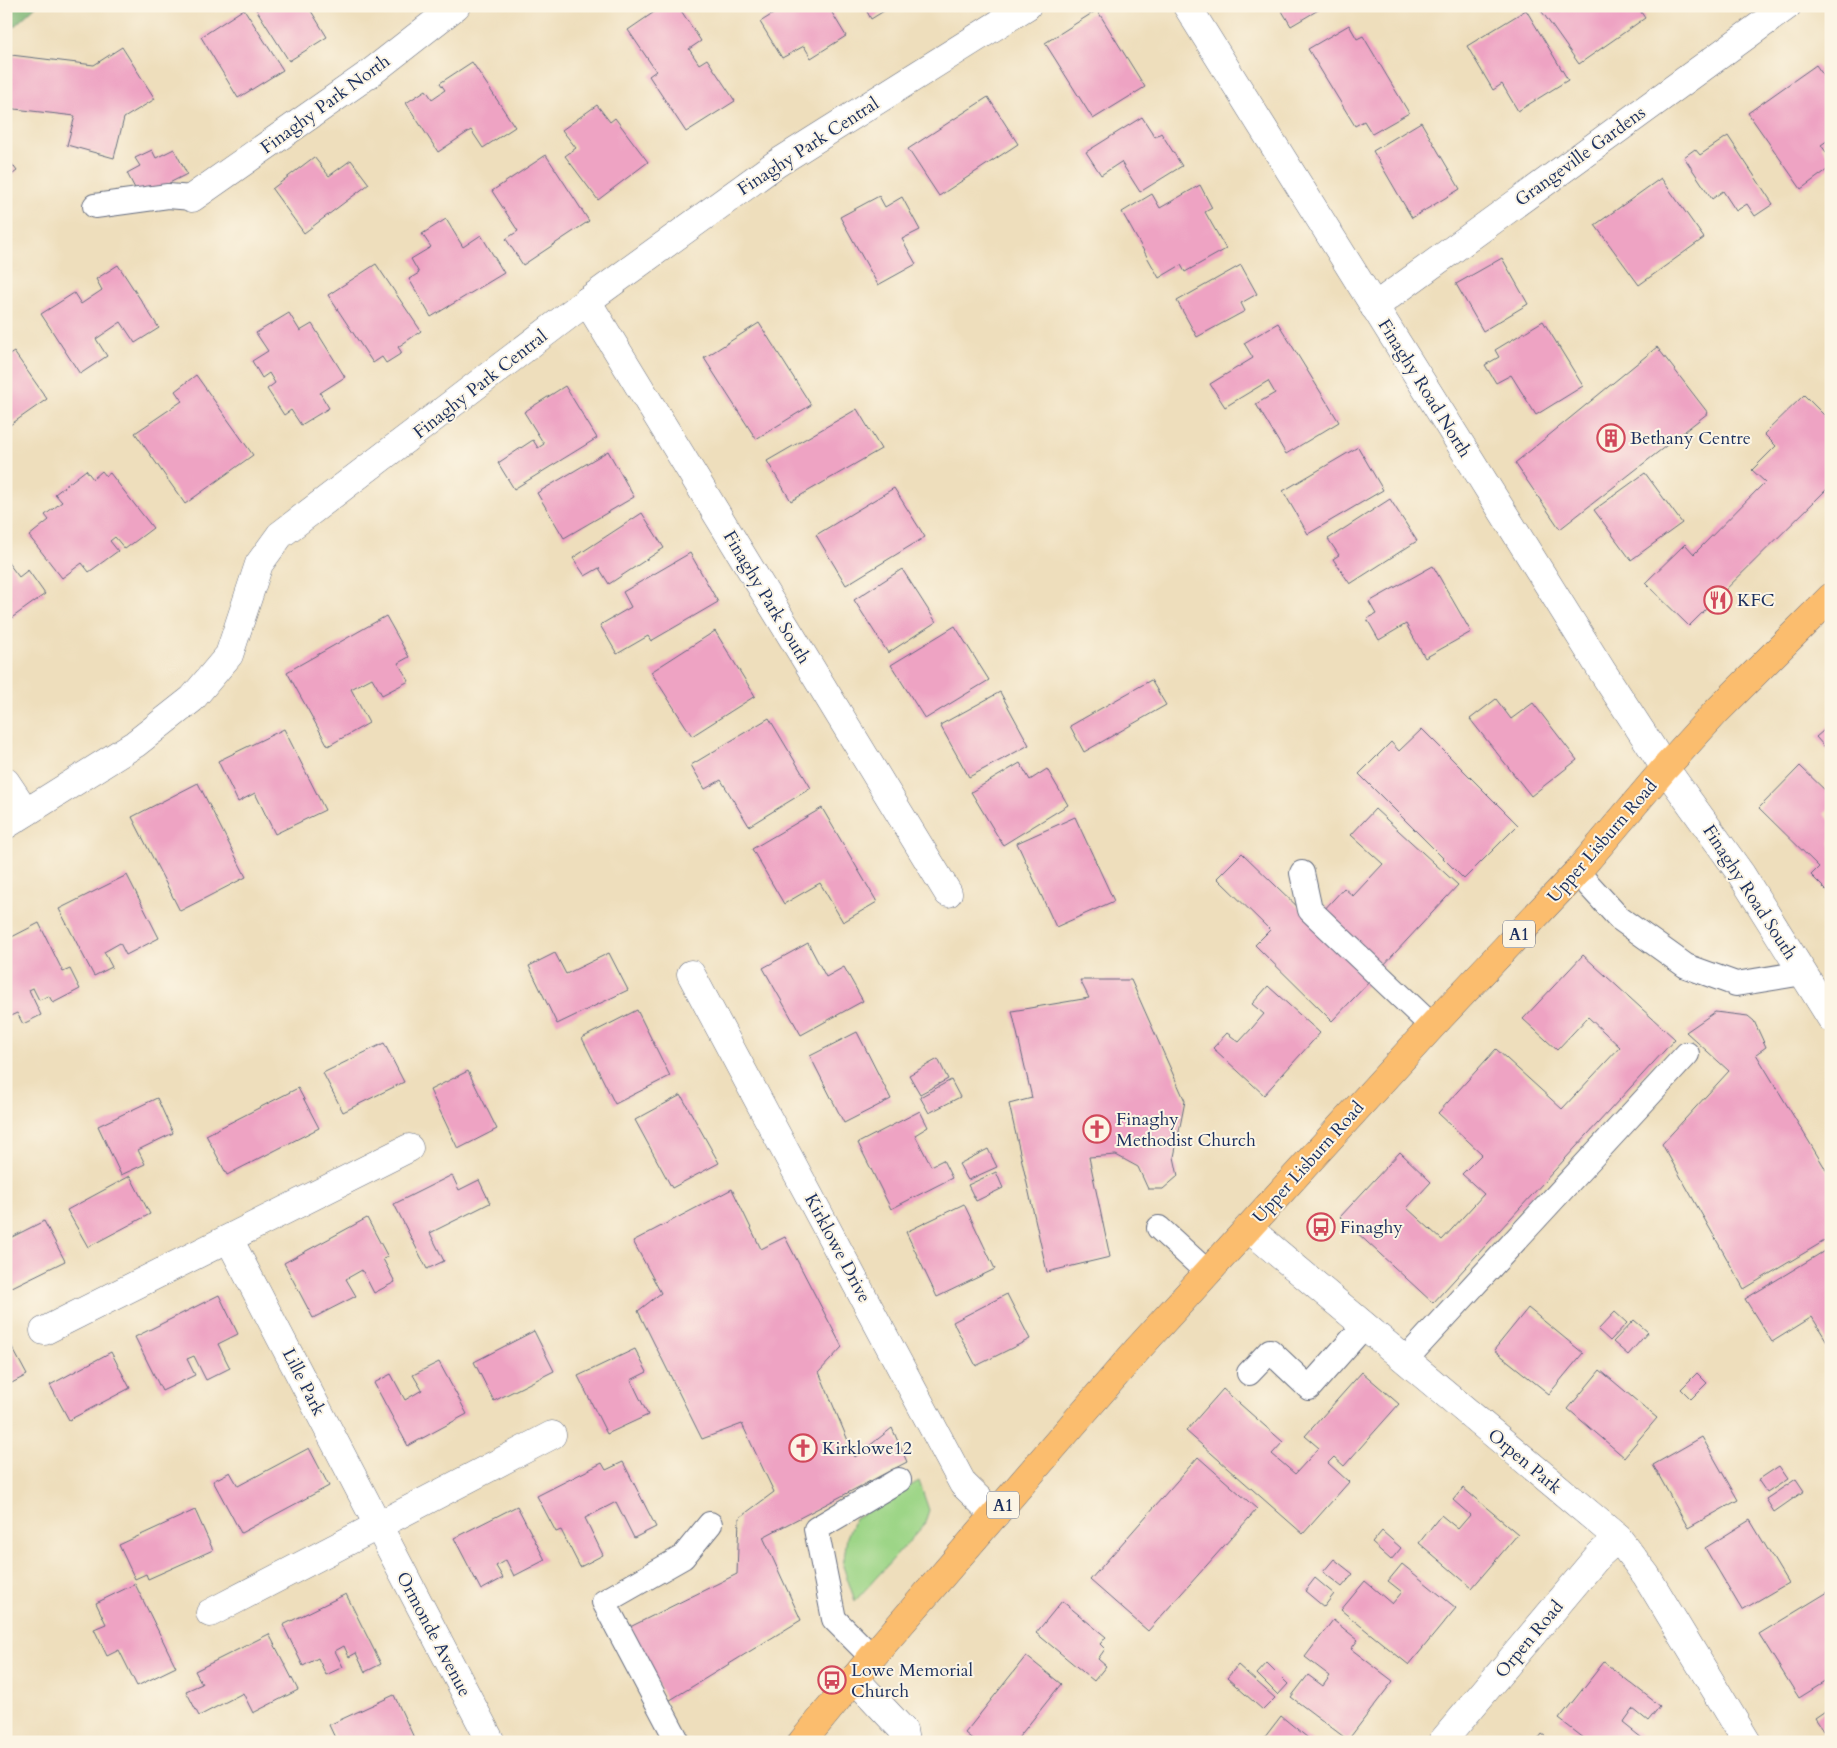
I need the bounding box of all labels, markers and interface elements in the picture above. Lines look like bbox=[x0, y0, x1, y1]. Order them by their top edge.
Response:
street label: Finaghy Park North bbox=[256, 49, 395, 160]
street label: Finaghy Park Central bbox=[733, 91, 884, 202]
street label: Grangeville Gardens bbox=[1510, 100, 1651, 212]
street label: Finaghy Road North bbox=[1372, 314, 1477, 463]
street label: Finaghy Park Central bbox=[408, 324, 553, 445]
building icon: Bethany Centre bbox=[1596, 423, 1626, 453]
place label: Bethany Centre bbox=[1630, 426, 1751, 451]
street label: Finaghy Park South bbox=[717, 526, 816, 669]
restaurant icon: KFC bbox=[1703, 585, 1733, 615]
place label: KFC bbox=[1737, 588, 1775, 613]
street label: Upper Lisburn Road bbox=[1542, 774, 1663, 908]
street label: Finaghy Road South bbox=[1697, 820, 1803, 965]
road number: A1 bbox=[1503, 921, 1535, 948]
street label: Upper Lisburn Road bbox=[1247, 1096, 1370, 1229]
place label: Finaghy Methodist Church bbox=[1116, 1107, 1256, 1153]
church icon: Finaghy Methodist Church bbox=[1082, 1114, 1112, 1144]
street label: Kirklowe Drive bbox=[798, 1189, 877, 1307]
bus stop icon: Finaghy bbox=[1306, 1212, 1336, 1242]
place label: Finaghy bbox=[1340, 1215, 1403, 1240]
street label: Lille Park bbox=[276, 1344, 331, 1421]
street label: Orpen Park bbox=[1482, 1423, 1567, 1500]
church icon: Kirklowe12 bbox=[788, 1433, 818, 1463]
place label: Kirklowe12 bbox=[822, 1436, 912, 1461]
road number: A1 bbox=[987, 1492, 1019, 1518]
street label: Ormonde Avenue bbox=[390, 1567, 477, 1701]
street label: Orpen Road bbox=[1489, 1595, 1570, 1684]
place label: Lowe Memorial Church bbox=[851, 1658, 974, 1704]
bus stop icon: Lowe Memorial Church bbox=[817, 1665, 847, 1695]

